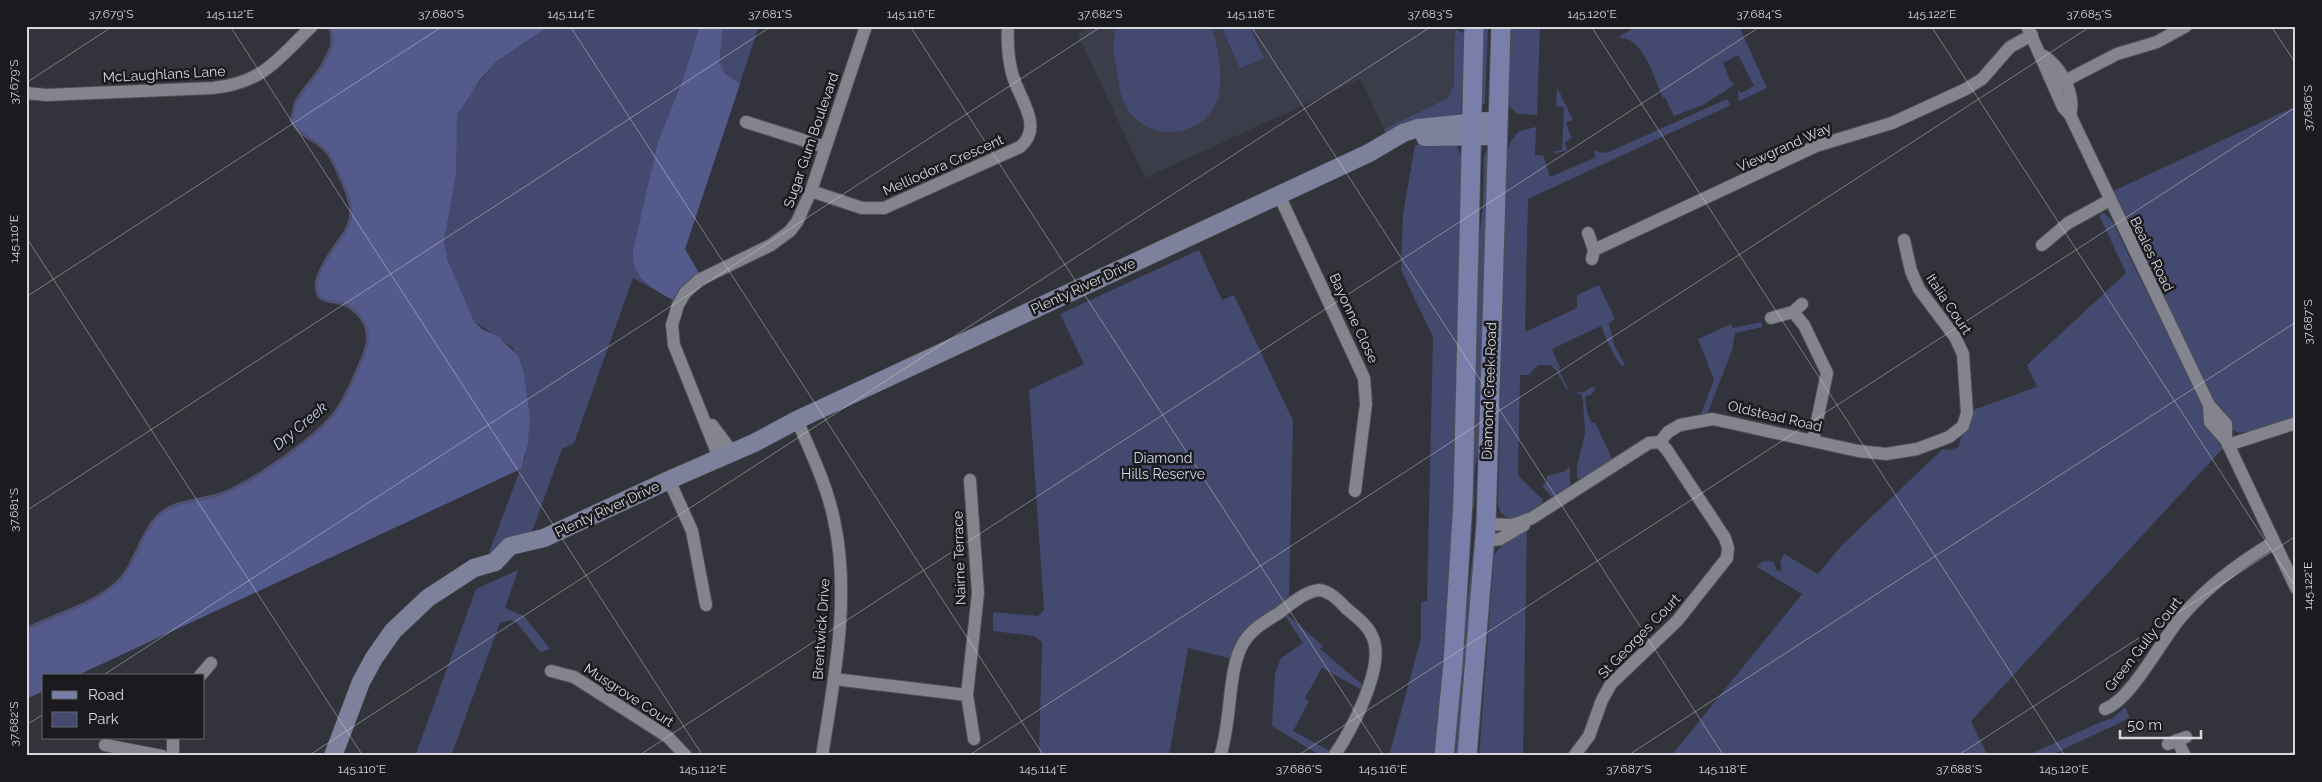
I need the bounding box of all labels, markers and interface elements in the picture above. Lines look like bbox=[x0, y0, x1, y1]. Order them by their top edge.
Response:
text: 37.679°S bbox=[89, 7, 133, 21]
text: 145.112°E bbox=[206, 7, 254, 21]
text: 37.680°S bbox=[418, 7, 464, 21]
text: 145.114°E bbox=[547, 7, 595, 21]
text: 37.681°S bbox=[748, 7, 792, 21]
text: 145.116°E bbox=[887, 7, 935, 21]
text: 37.682°S bbox=[1077, 7, 1123, 21]
text: 145.118°E bbox=[1227, 7, 1275, 21]
text: 37.683°S bbox=[1407, 7, 1453, 21]
text: 145.120°E bbox=[1567, 7, 1617, 21]
text: 37.684°S bbox=[1736, 7, 1782, 21]
text: 145.122°E bbox=[1908, 7, 1956, 21]
text: 37.685°S bbox=[2066, 7, 2112, 21]
text: 37.679°S bbox=[7, 60, 21, 104]
street label: McLaughlans Lane bbox=[102, 63, 226, 85]
street label: Sugar Gum Boulevard bbox=[780, 70, 842, 210]
text: 37.686°S bbox=[2301, 85, 2315, 131]
street label: Viewgrand Way bbox=[1734, 119, 1834, 175]
street label: Melliodora Crescent bbox=[880, 131, 1006, 199]
street label: Beales Road bbox=[2127, 214, 2177, 294]
text: 145.110°E bbox=[7, 215, 21, 263]
street label: Plenty River Drive bbox=[1028, 255, 1138, 317]
street label: Bayonne Close bbox=[1326, 271, 1382, 365]
street label: Italia Court bbox=[1923, 271, 1975, 338]
text: 37.687°S bbox=[2301, 299, 2315, 345]
street label: Diamond Creek Road bbox=[1479, 322, 1499, 460]
street label: Oldstead Road bbox=[1726, 397, 1824, 435]
water label: Dry Creek bbox=[269, 398, 331, 454]
park label: Diamond Hills Reserve bbox=[1121, 450, 1205, 482]
street label: Plenty River Drive bbox=[552, 478, 662, 540]
text: 37.681°S bbox=[7, 488, 21, 532]
street label: Nairne Terrace bbox=[949, 511, 969, 605]
text: 145.122°E bbox=[2301, 562, 2315, 610]
street label: Brentwick Drive bbox=[809, 578, 833, 680]
street label: St Georges Court bbox=[1595, 590, 1684, 681]
street label: Green Gully Court bbox=[2101, 593, 2185, 694]
street label: Musgrove Court bbox=[581, 660, 677, 730]
legend bbox=[42, 674, 205, 740]
text: Road bbox=[88, 686, 124, 704]
text: 37.682°S bbox=[7, 701, 21, 747]
scale bar bbox=[2120, 707, 2201, 739]
text: Park bbox=[88, 710, 119, 728]
text: 50 m bbox=[2127, 716, 2162, 734]
text: 145.110°E bbox=[338, 762, 386, 776]
text: 145.112°E bbox=[679, 762, 727, 776]
text: 145.114°E bbox=[1019, 762, 1067, 776]
text: 37.686°S bbox=[1276, 762, 1322, 776]
text: 145.116°E bbox=[1359, 762, 1407, 776]
text: 37.687°S bbox=[1606, 762, 1652, 776]
text: 145.118°E bbox=[1699, 762, 1747, 776]
text: 37.688°S bbox=[1936, 762, 1982, 776]
text: 145.120°E bbox=[2039, 762, 2089, 776]

